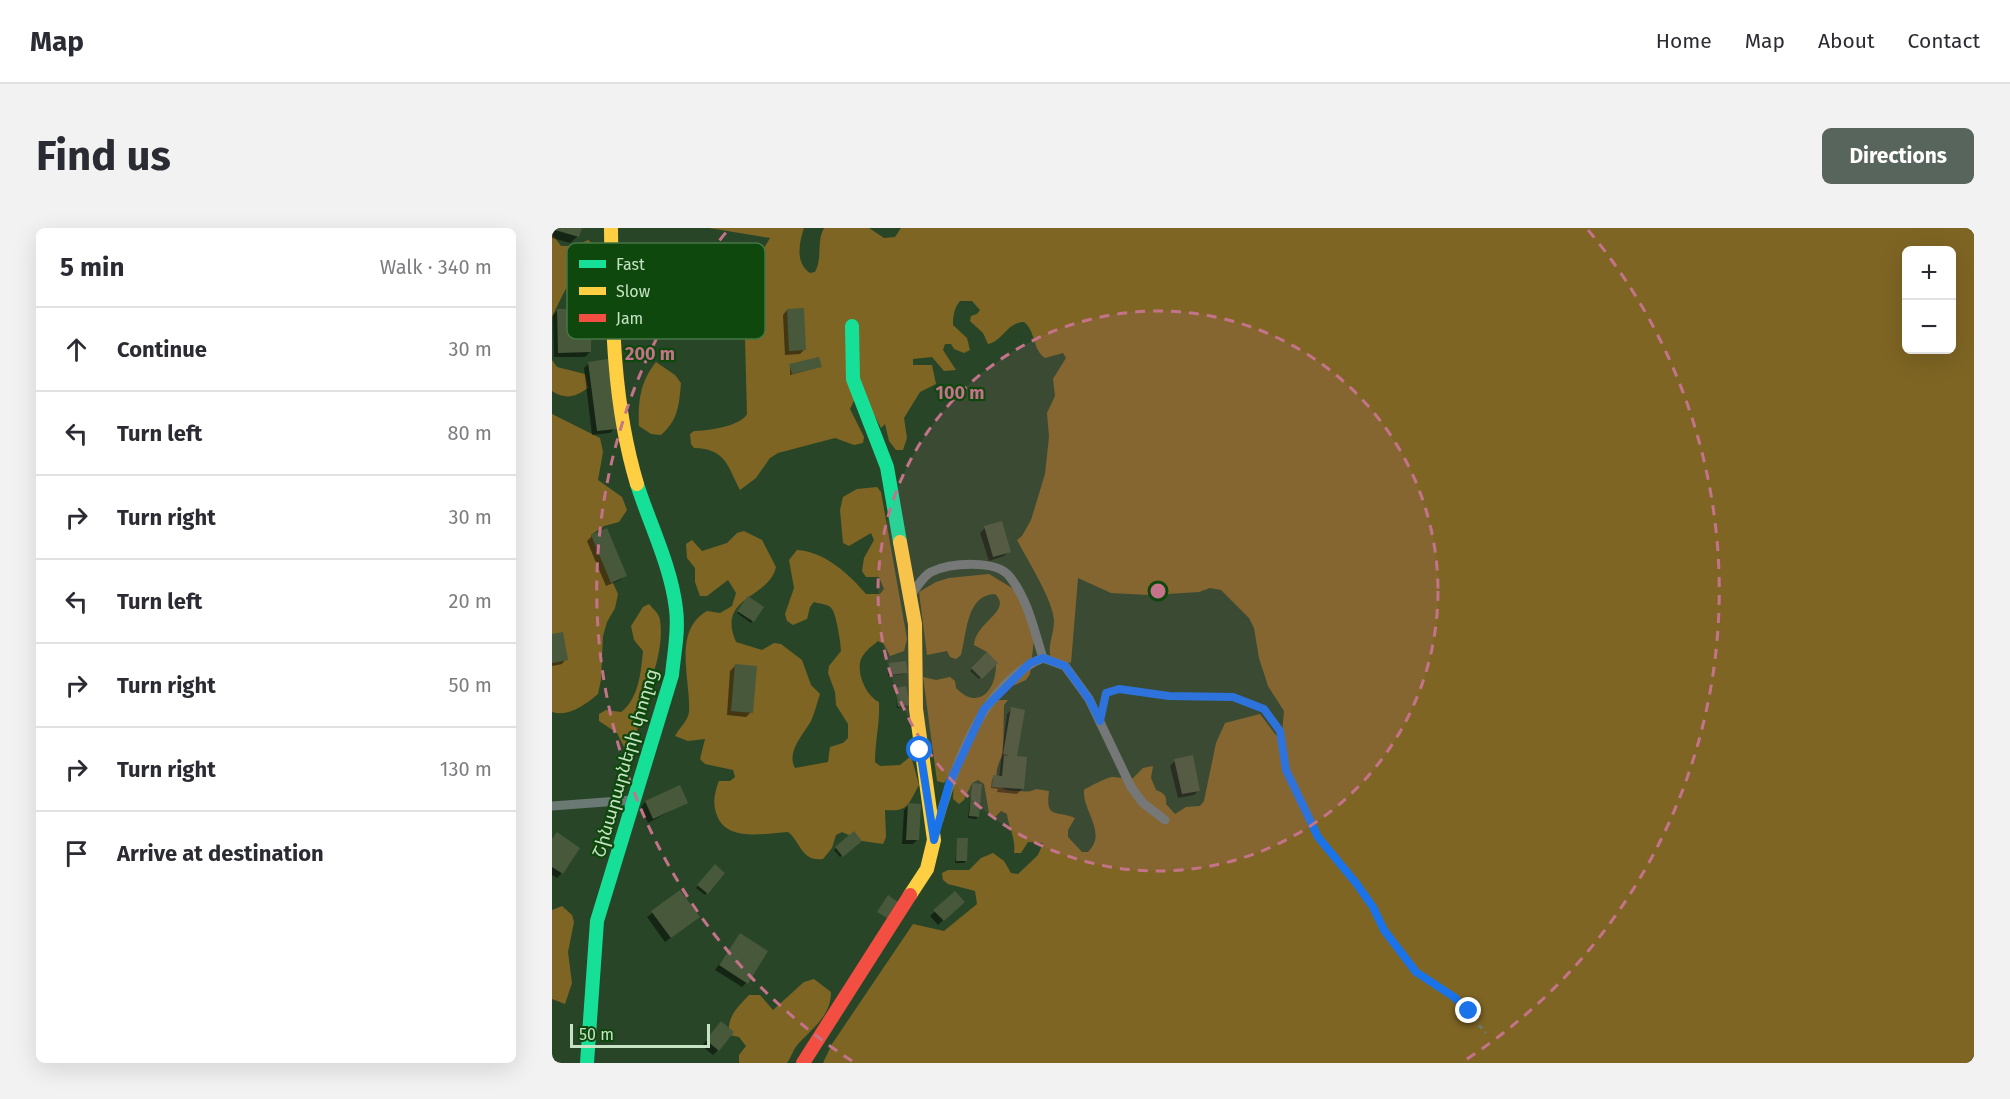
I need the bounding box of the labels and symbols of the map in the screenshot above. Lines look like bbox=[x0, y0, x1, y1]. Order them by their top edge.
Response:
legend bbox=[567, 243, 765, 339]
text: Fast bbox=[616, 255, 645, 274]
text: Slow bbox=[616, 282, 651, 301]
text: Jam bbox=[616, 309, 643, 328]
text: 200 m bbox=[625, 343, 675, 365]
text: 100 m bbox=[936, 382, 984, 404]
centre of rings bbox=[1148, 581, 1168, 601]
street label: Շինարարների փողոց bbox=[588, 666, 662, 860]
route start bbox=[906, 736, 932, 762]
route end bbox=[1455, 997, 1481, 1023]
scale bar bbox=[570, 1021, 710, 1048]

